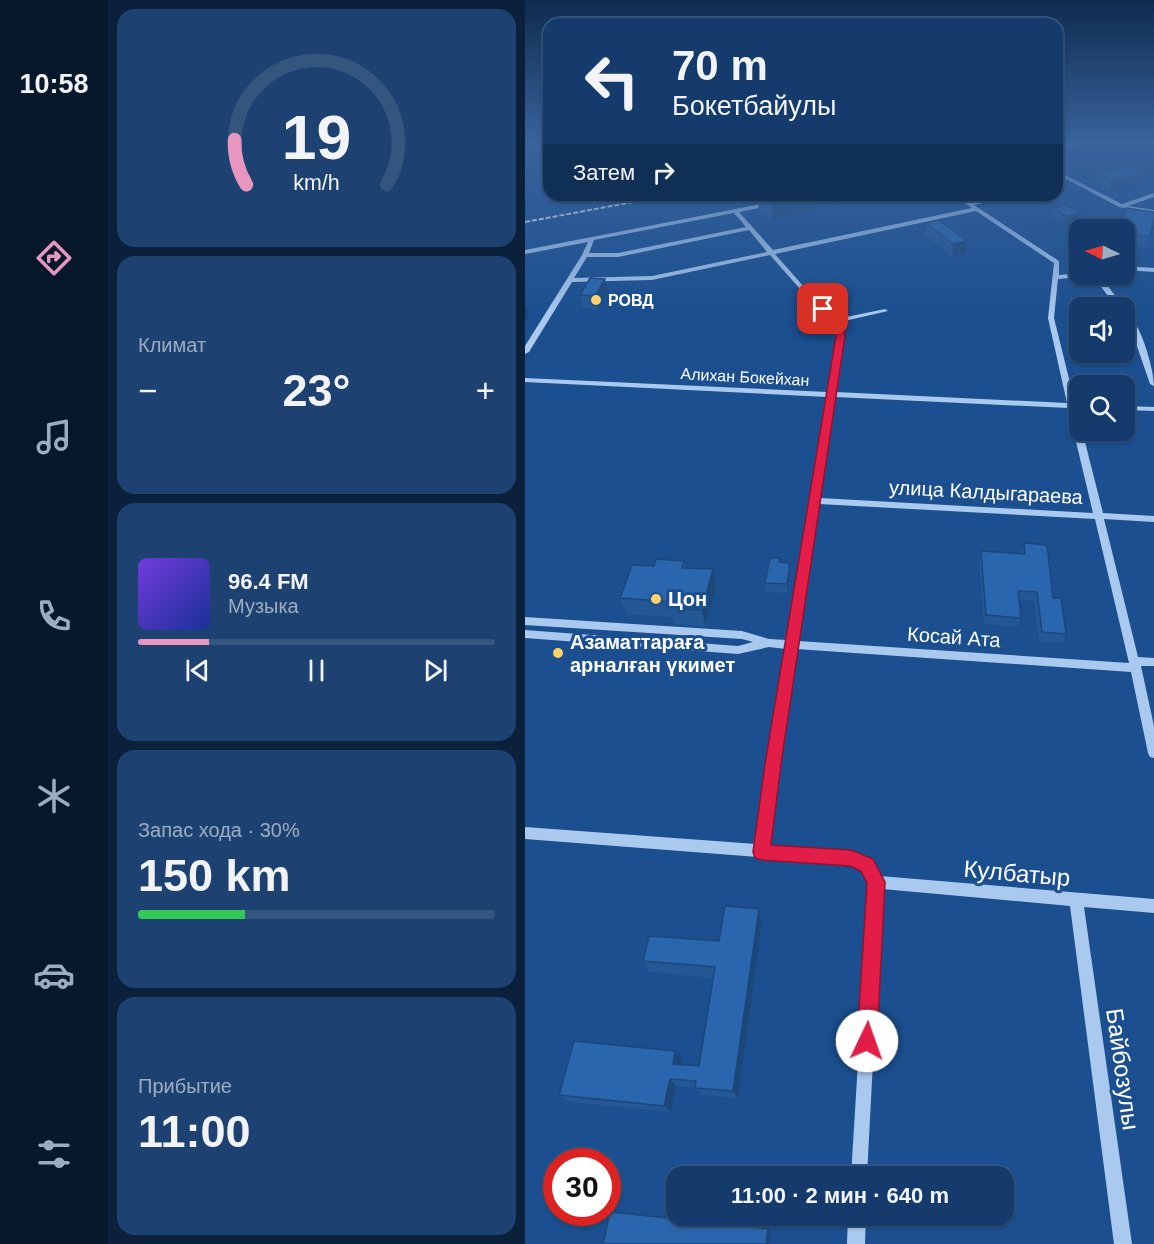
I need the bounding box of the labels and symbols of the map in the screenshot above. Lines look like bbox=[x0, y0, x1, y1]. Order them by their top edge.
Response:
north arrow bbox=[1069, 219, 1135, 285]
pin bbox=[797, 283, 848, 334]
place label: РОВД bbox=[608, 292, 654, 309]
marker: РОВД bbox=[589, 293, 603, 307]
street label: Алихан Бокейхан bbox=[680, 365, 810, 389]
street label: улица Калдыгараева bbox=[889, 476, 1084, 508]
place label: Цон bbox=[668, 588, 707, 610]
marker: Цон bbox=[649, 592, 663, 606]
street label: Косай Ата bbox=[907, 623, 1002, 651]
place label: Азаматтараға арналған үкимет bbox=[570, 631, 735, 676]
marker: Азаматтараға арналған үкимет bbox=[551, 646, 565, 660]
street label: Кулбатыр bbox=[962, 855, 1072, 891]
street label: Байбозулы bbox=[1101, 1006, 1145, 1132]
position arrow bbox=[835, 1009, 899, 1073]
speed limit sign: 30 bbox=[543, 1148, 621, 1226]

